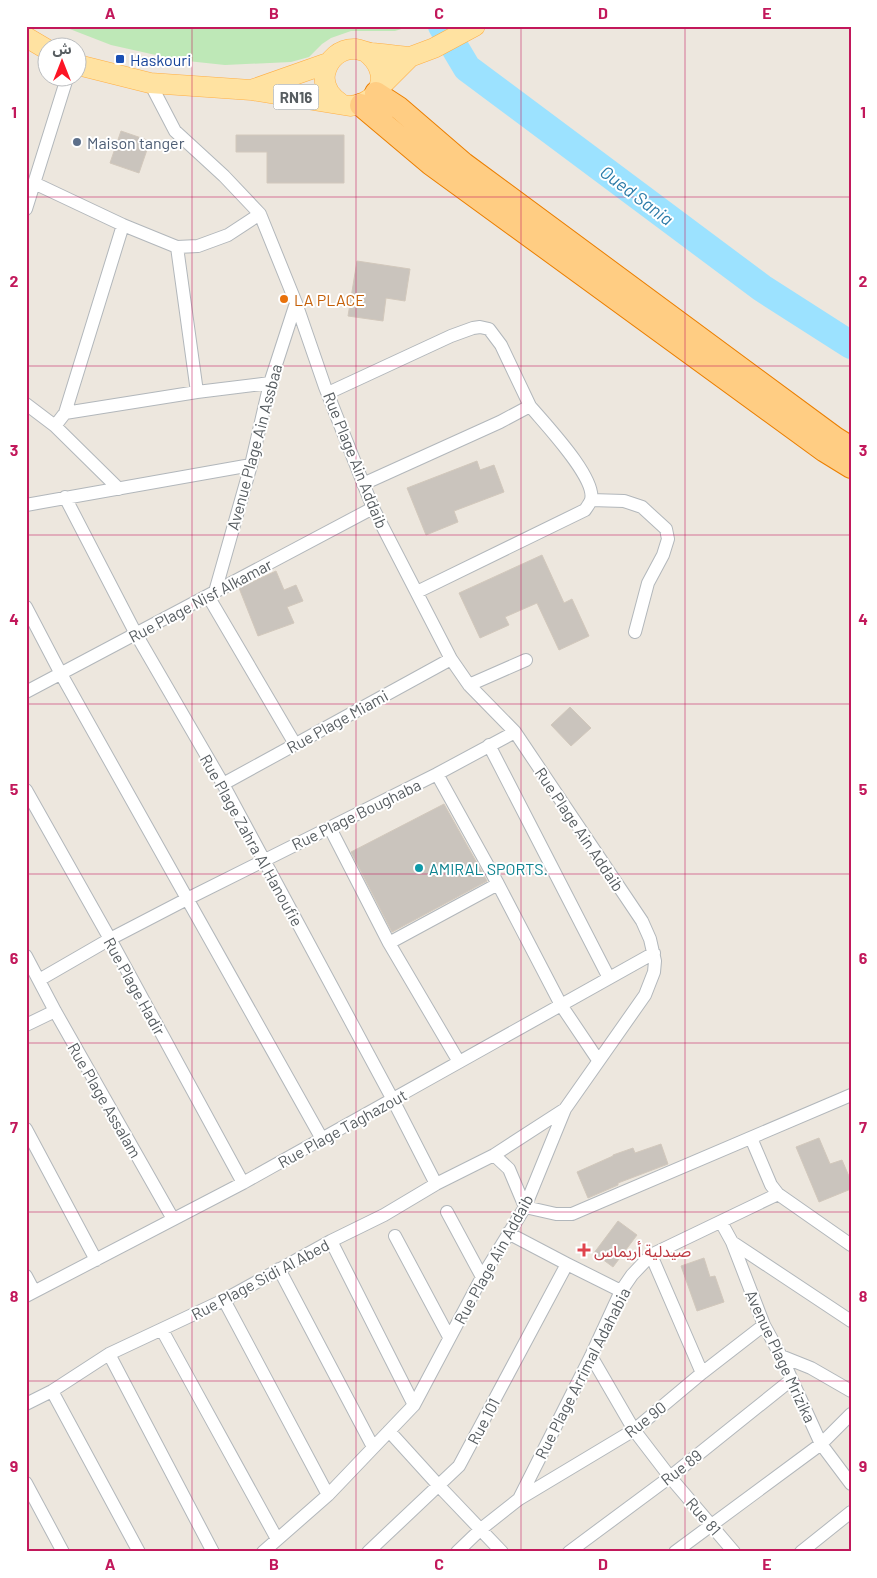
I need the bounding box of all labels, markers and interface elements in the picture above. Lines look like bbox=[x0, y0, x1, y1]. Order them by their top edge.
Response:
text: A bbox=[105, 3, 116, 22]
text: B bbox=[269, 3, 279, 22]
text: C bbox=[434, 3, 444, 22]
text: D bbox=[598, 3, 608, 22]
text: E bbox=[762, 3, 772, 22]
north arrow bbox=[38, 38, 88, 88]
text: ش bbox=[52, 40, 72, 57]
place label: Haskouri bbox=[130, 50, 191, 69]
marker: Haskouri bbox=[114, 53, 126, 65]
road number: RN16 bbox=[274, 84, 318, 110]
text: 1 bbox=[11, 102, 17, 121]
text: 1 bbox=[860, 102, 866, 121]
place label: Maison tanger bbox=[87, 133, 185, 152]
marker: Maison tanger bbox=[71, 136, 83, 148]
water label: Oued Sania bbox=[596, 160, 678, 230]
text: 2 bbox=[10, 271, 19, 290]
text: 2 bbox=[859, 271, 868, 290]
place label: LA PLACE bbox=[294, 290, 365, 309]
marker: LA PLACE bbox=[278, 293, 290, 305]
street label: Avenue Plage Ain Assbaa bbox=[223, 362, 285, 532]
street label: Rue Plage Ain Addaib bbox=[320, 389, 392, 531]
text: 3 bbox=[10, 440, 18, 459]
text: 3 bbox=[859, 440, 867, 459]
street label: Rue Plage Nisf Alkamar bbox=[125, 554, 275, 646]
text: 4 bbox=[9, 609, 19, 628]
text: 4 bbox=[858, 609, 868, 628]
street label: Rue Plage Miami bbox=[283, 685, 391, 757]
street label: Rue Plage Zahra Al Hanoufie bbox=[197, 751, 307, 929]
street label: Rue Plage Ain Addaib bbox=[531, 763, 629, 895]
street label: Rue Plage Boughaba bbox=[288, 774, 424, 854]
text: 5 bbox=[10, 779, 19, 798]
text: 5 bbox=[859, 779, 868, 798]
place label: AMIRAL SPORTS. bbox=[429, 859, 548, 878]
marker: AMIRAL SPORTS. bbox=[413, 862, 425, 874]
street label: Rue Plage Hadir bbox=[100, 934, 170, 1038]
text: 6 bbox=[10, 948, 19, 967]
text: 6 bbox=[859, 948, 868, 967]
street label: Rue Plage Assalam bbox=[64, 1039, 146, 1161]
street label: Rue Plage Taghazout bbox=[274, 1085, 410, 1171]
text: 7 bbox=[10, 1117, 18, 1136]
text: 7 bbox=[859, 1117, 867, 1136]
street label: Rue Plage Ain Addaib bbox=[449, 1191, 537, 1327]
street label: Rue Plage Sidi Al Abed bbox=[188, 1235, 332, 1323]
place label: صيدلية أريماس bbox=[594, 1241, 691, 1261]
marker: صيدلية أريماس bbox=[578, 1244, 590, 1256]
street label: Rue Plage Arrimal Adahabia bbox=[530, 1284, 634, 1462]
text: 8 bbox=[10, 1286, 19, 1305]
text: 8 bbox=[859, 1286, 868, 1305]
street label: Avenue Plage Mrizika bbox=[742, 1287, 820, 1425]
street label: Rue 101 bbox=[463, 1395, 503, 1447]
street label: Rue 90 bbox=[620, 1397, 670, 1441]
street label: Rue 89 bbox=[657, 1445, 705, 1489]
text: 9 bbox=[10, 1456, 18, 1475]
text: 9 bbox=[859, 1456, 867, 1475]
street label: Rue 81 bbox=[683, 1493, 725, 1539]
text: A bbox=[105, 1554, 116, 1573]
text: B bbox=[269, 1554, 279, 1573]
text: C bbox=[434, 1554, 444, 1573]
text: D bbox=[598, 1554, 608, 1573]
text: E bbox=[762, 1554, 772, 1573]

